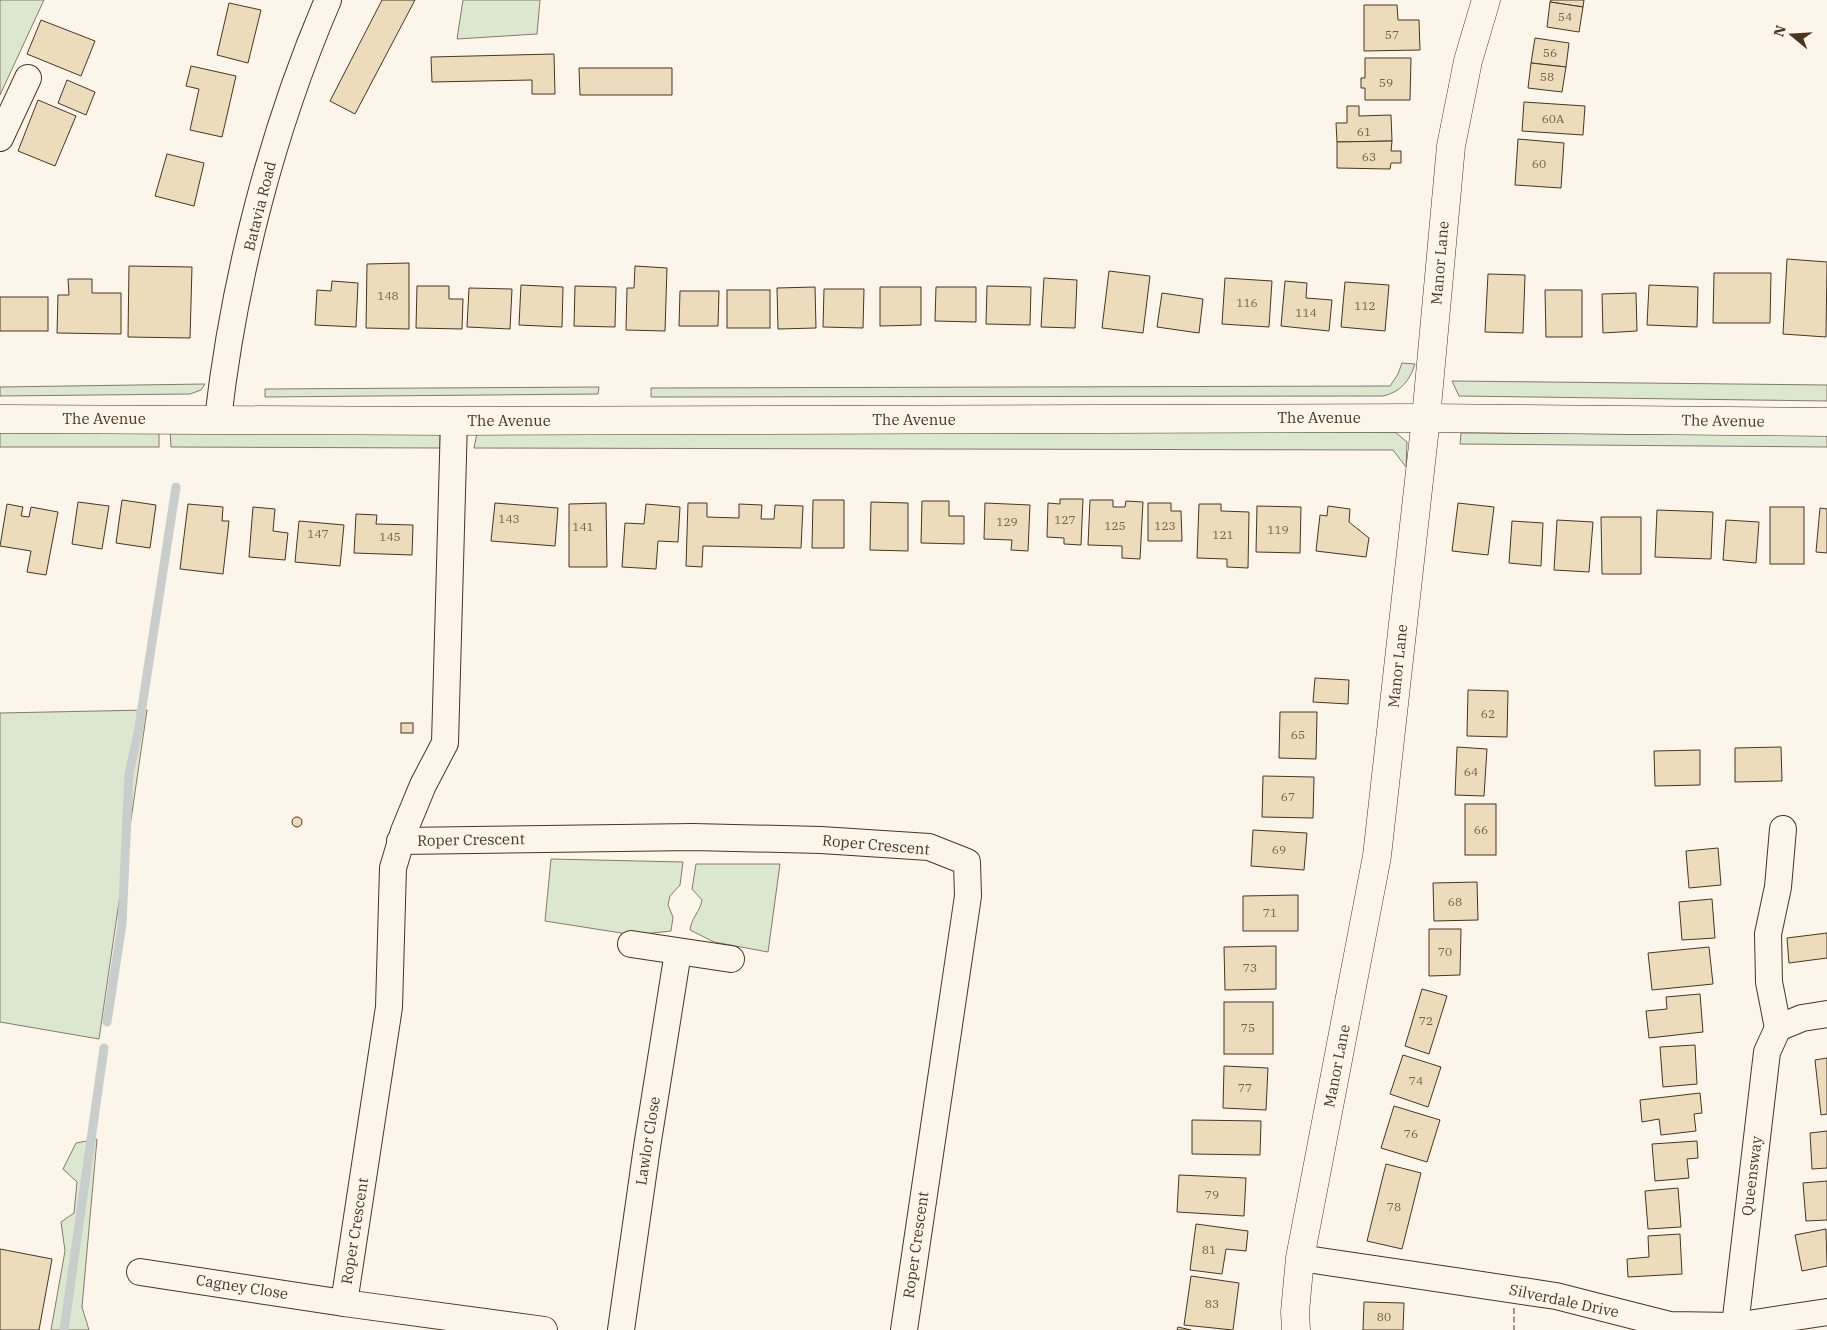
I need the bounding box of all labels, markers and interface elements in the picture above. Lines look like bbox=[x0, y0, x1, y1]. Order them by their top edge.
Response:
house number: 54 bbox=[1558, 9, 1572, 24]
north arrow bbox=[1767, 10, 1817, 60]
text: N bbox=[1769, 23, 1790, 39]
house number: 57 bbox=[1385, 27, 1399, 42]
house number: 56 bbox=[1543, 45, 1557, 60]
house number: 58 bbox=[1540, 69, 1554, 84]
house number: 59 bbox=[1379, 75, 1393, 90]
house number: 60A bbox=[1542, 111, 1565, 126]
house number: 61 bbox=[1357, 124, 1371, 139]
house number: 63 bbox=[1362, 149, 1376, 164]
house number: 60 bbox=[1532, 156, 1546, 171]
street label: Batavia Road bbox=[239, 159, 280, 253]
street label: Manor Lane bbox=[1426, 220, 1453, 306]
house number: 148 bbox=[377, 288, 399, 303]
house number: 116 bbox=[1236, 295, 1258, 310]
house number: 112 bbox=[1354, 298, 1376, 313]
house number: 114 bbox=[1295, 305, 1317, 320]
street label: The Avenue bbox=[1277, 408, 1361, 427]
street label: The Avenue bbox=[62, 409, 146, 428]
street label: The Avenue bbox=[872, 410, 956, 429]
street label: The Avenue bbox=[1681, 410, 1765, 431]
street label: The Avenue bbox=[467, 411, 551, 430]
house number: 143 bbox=[498, 511, 520, 526]
house number: 127 bbox=[1054, 512, 1076, 527]
house number: 129 bbox=[996, 514, 1018, 529]
house number: 125 bbox=[1104, 518, 1126, 533]
house number: 123 bbox=[1154, 518, 1176, 533]
house number: 141 bbox=[572, 519, 594, 534]
house number: 119 bbox=[1267, 522, 1289, 537]
house number: 147 bbox=[307, 526, 329, 541]
house number: 121 bbox=[1212, 527, 1234, 542]
house number: 145 bbox=[379, 529, 401, 544]
street label: Manor Lane bbox=[1384, 623, 1411, 709]
house number: 62 bbox=[1481, 706, 1495, 721]
house number: 65 bbox=[1291, 727, 1305, 742]
house number: 64 bbox=[1464, 764, 1478, 779]
house number: 67 bbox=[1281, 789, 1295, 804]
house number: 66 bbox=[1474, 822, 1488, 837]
street label: Roper Crescent bbox=[417, 829, 525, 850]
street label: Roper Crescent bbox=[821, 830, 931, 859]
house number: 69 bbox=[1272, 842, 1286, 857]
house number: 68 bbox=[1448, 894, 1462, 909]
house number: 71 bbox=[1263, 905, 1277, 920]
house number: 70 bbox=[1438, 944, 1452, 959]
house number: 73 bbox=[1243, 960, 1257, 975]
house number: 72 bbox=[1419, 1013, 1433, 1028]
house number: 75 bbox=[1241, 1020, 1255, 1035]
street label: Manor Lane bbox=[1319, 1023, 1354, 1109]
house number: 74 bbox=[1409, 1073, 1423, 1088]
house number: 77 bbox=[1238, 1080, 1252, 1095]
street label: Lawlor Close bbox=[631, 1095, 664, 1187]
house number: 76 bbox=[1404, 1126, 1418, 1141]
street label: Queensway bbox=[1737, 1135, 1766, 1217]
street label: Roper Crescent bbox=[337, 1176, 372, 1286]
house number: 79 bbox=[1205, 1187, 1219, 1202]
street label: Roper Crescent bbox=[899, 1190, 932, 1300]
house number: 78 bbox=[1387, 1199, 1401, 1214]
house number: 81 bbox=[1202, 1242, 1216, 1257]
street label: Cagney Close bbox=[195, 1270, 289, 1303]
street label: Silverdale Drive bbox=[1507, 1280, 1621, 1321]
house number: 83 bbox=[1205, 1296, 1219, 1311]
house number: 80 bbox=[1377, 1309, 1391, 1324]

